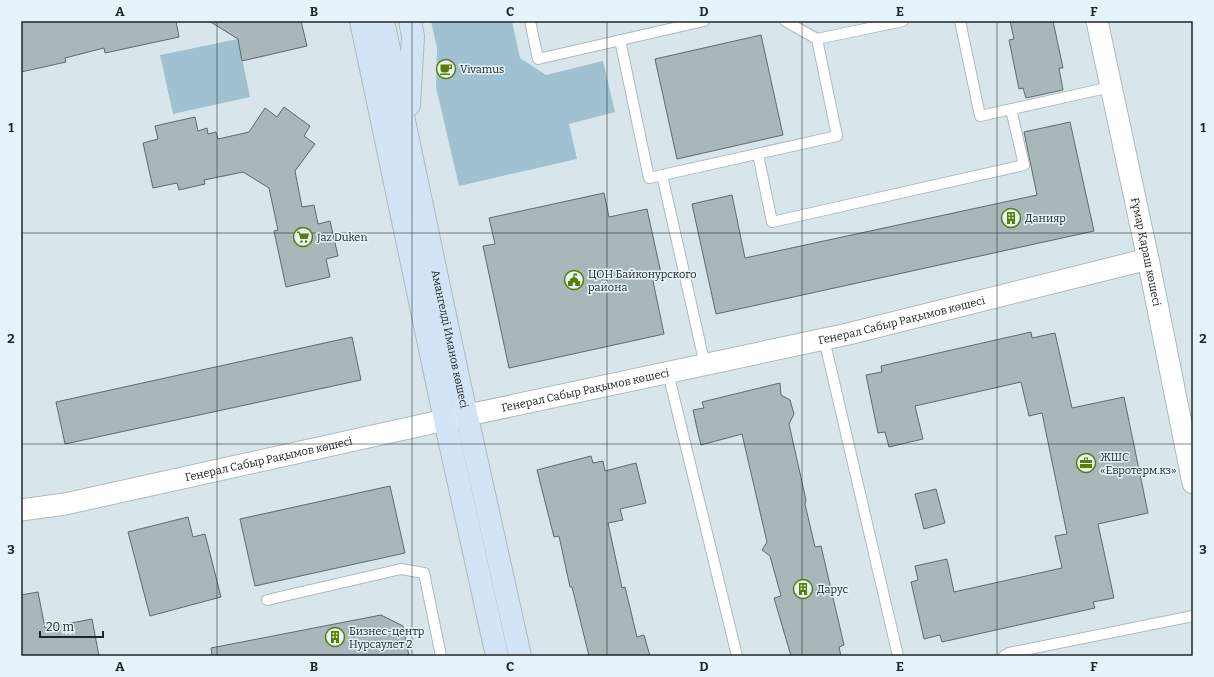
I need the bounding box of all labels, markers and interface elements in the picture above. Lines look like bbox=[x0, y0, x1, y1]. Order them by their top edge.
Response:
text: A bbox=[115, 4, 125, 19]
text: B bbox=[310, 4, 318, 19]
text: C bbox=[506, 4, 514, 19]
text: D bbox=[699, 4, 709, 19]
text: E bbox=[896, 4, 904, 19]
text: F bbox=[1090, 4, 1098, 19]
cafe icon: Vivamus bbox=[435, 58, 457, 80]
place label: Vivamus bbox=[460, 63, 504, 76]
text: 1 bbox=[8, 120, 14, 135]
text: 1 bbox=[1200, 120, 1206, 135]
street label: Ғұмар Қараш көшесі bbox=[1128, 196, 1164, 308]
building icon: Данияр bbox=[1000, 207, 1022, 229]
place label: Данияр bbox=[1025, 212, 1066, 225]
supermarket icon: Jaz Duken bbox=[292, 226, 314, 248]
place label: Jaz Duken bbox=[316, 231, 367, 244]
place label: ЦОН Байконурского района bbox=[588, 268, 697, 294]
street label: Амангелді Иманов көшесі bbox=[429, 269, 471, 410]
public building icon: ЦОН Байконурского района bbox=[563, 269, 585, 291]
street label: Генерал Сабыр Рақымов көшесі bbox=[817, 293, 987, 347]
text: 2 bbox=[7, 331, 15, 346]
text: 2 bbox=[1199, 331, 1207, 346]
street label: Генерал Сабыр Рақымов көшесі bbox=[500, 366, 671, 414]
street label: Генерал Сабыр Рақымов көшесі bbox=[184, 434, 354, 484]
place label: ЖШС «Евротерм.кз» bbox=[1100, 451, 1177, 477]
office icon: ЖШС «Евротерм.кз» bbox=[1075, 452, 1097, 474]
text: 3 bbox=[7, 542, 15, 557]
text: 3 bbox=[1199, 542, 1207, 557]
building icon: Дарус bbox=[792, 578, 814, 600]
place label: Дарус bbox=[817, 583, 849, 596]
scale bar bbox=[40, 613, 103, 639]
text: 20 m bbox=[46, 620, 75, 634]
place label: Бизнес-центр Нурсаулет 2 bbox=[349, 625, 425, 651]
building icon: Бизнес-центр Нурсаулет 2 bbox=[324, 626, 346, 648]
text: A bbox=[115, 659, 125, 674]
text: B bbox=[310, 659, 318, 674]
text: C bbox=[506, 659, 514, 674]
text: D bbox=[699, 659, 709, 674]
text: E bbox=[896, 659, 904, 674]
text: F bbox=[1090, 659, 1098, 674]

